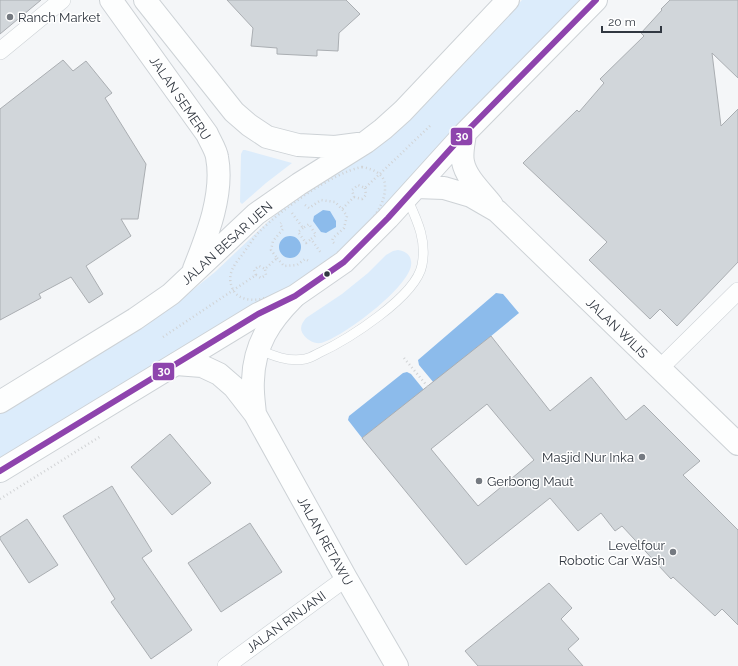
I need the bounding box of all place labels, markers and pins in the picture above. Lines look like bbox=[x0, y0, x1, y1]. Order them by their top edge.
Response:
place label: Ranch Market bbox=[18, 10, 101, 25]
marker: Ranch Market bbox=[5, 12, 15, 22]
unlabelled marker bbox=[322, 269, 332, 279]
place label: Masjid Nur Inka bbox=[542, 450, 634, 465]
marker: Masjid Nur Inka bbox=[637, 452, 647, 462]
place label: Gerbong Maut bbox=[487, 474, 574, 489]
marker: Gerbong Maut bbox=[474, 476, 484, 486]
place label: Levelfour Robotic Car Wash bbox=[559, 538, 665, 568]
marker: Levelfour Robotic Car Wash bbox=[668, 547, 678, 557]

